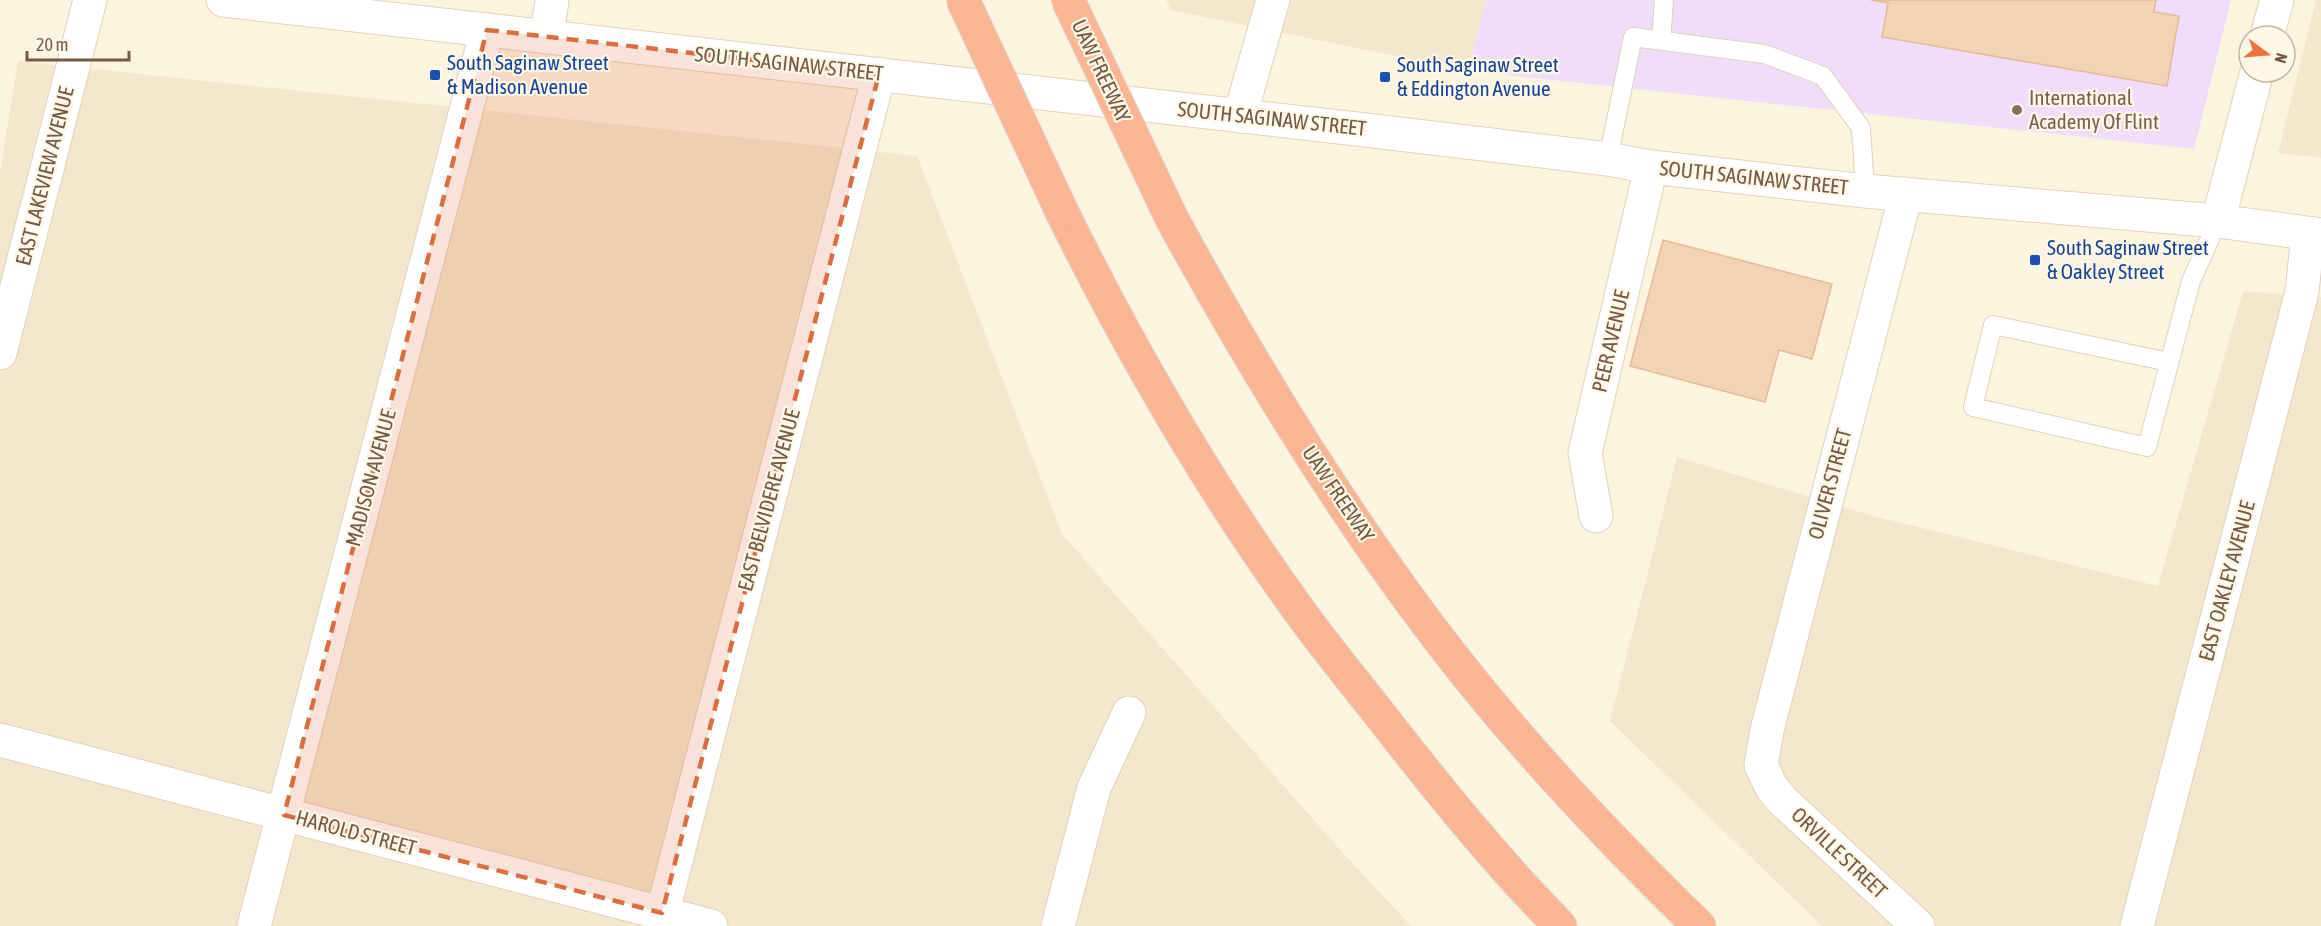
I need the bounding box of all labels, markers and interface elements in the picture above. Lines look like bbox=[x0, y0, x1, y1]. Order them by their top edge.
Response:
street label: UAW FREEWAY bbox=[1068, 15, 1136, 126]
scale bar bbox=[27, 24, 129, 62]
north arrow bbox=[2237, 24, 2297, 84]
text: 20 m bbox=[36, 34, 68, 55]
street label: SOUTH SAGINAW STREET bbox=[694, 41, 885, 85]
place label: South Saginaw Street & Madison Avenue bbox=[447, 50, 609, 98]
text: N bbox=[2271, 51, 2291, 65]
place label: South Saginaw Street & Eddington Avenue bbox=[1397, 52, 1559, 100]
marker: South Saginaw Street & Madison Avenue bbox=[428, 68, 442, 82]
marker: South Saginaw Street & Eddington Avenue bbox=[1378, 70, 1392, 84]
street label: EAST LAKEVIEW AVENUE bbox=[10, 84, 78, 268]
place label: International Academy Of Flint bbox=[2029, 85, 2159, 133]
street label: SOUTH SAGINAW STREET bbox=[1177, 96, 1368, 140]
marker: International Academy Of Flint bbox=[2010, 103, 2024, 117]
street label: SOUTH SAGINAW STREET bbox=[1659, 155, 1850, 199]
place label: South Saginaw Street & Oakley Street bbox=[2047, 235, 2209, 283]
marker: South Saginaw Street & Oakley Street bbox=[2028, 253, 2042, 267]
street label: PEER AVENUE bbox=[1587, 287, 1633, 394]
street label: EAST BELVIDERE AVENUE bbox=[732, 406, 804, 593]
street label: MADISON AVENUE bbox=[340, 407, 400, 549]
street label: OLIVER STREET bbox=[1803, 426, 1855, 542]
street label: UAW FREEWAY bbox=[1298, 441, 1380, 547]
street label: EAST OAKLEY AVENUE bbox=[2193, 498, 2259, 664]
street label: ORVILLE STREET bbox=[1787, 802, 1892, 903]
street label: HAROLD STREET bbox=[294, 804, 419, 860]

